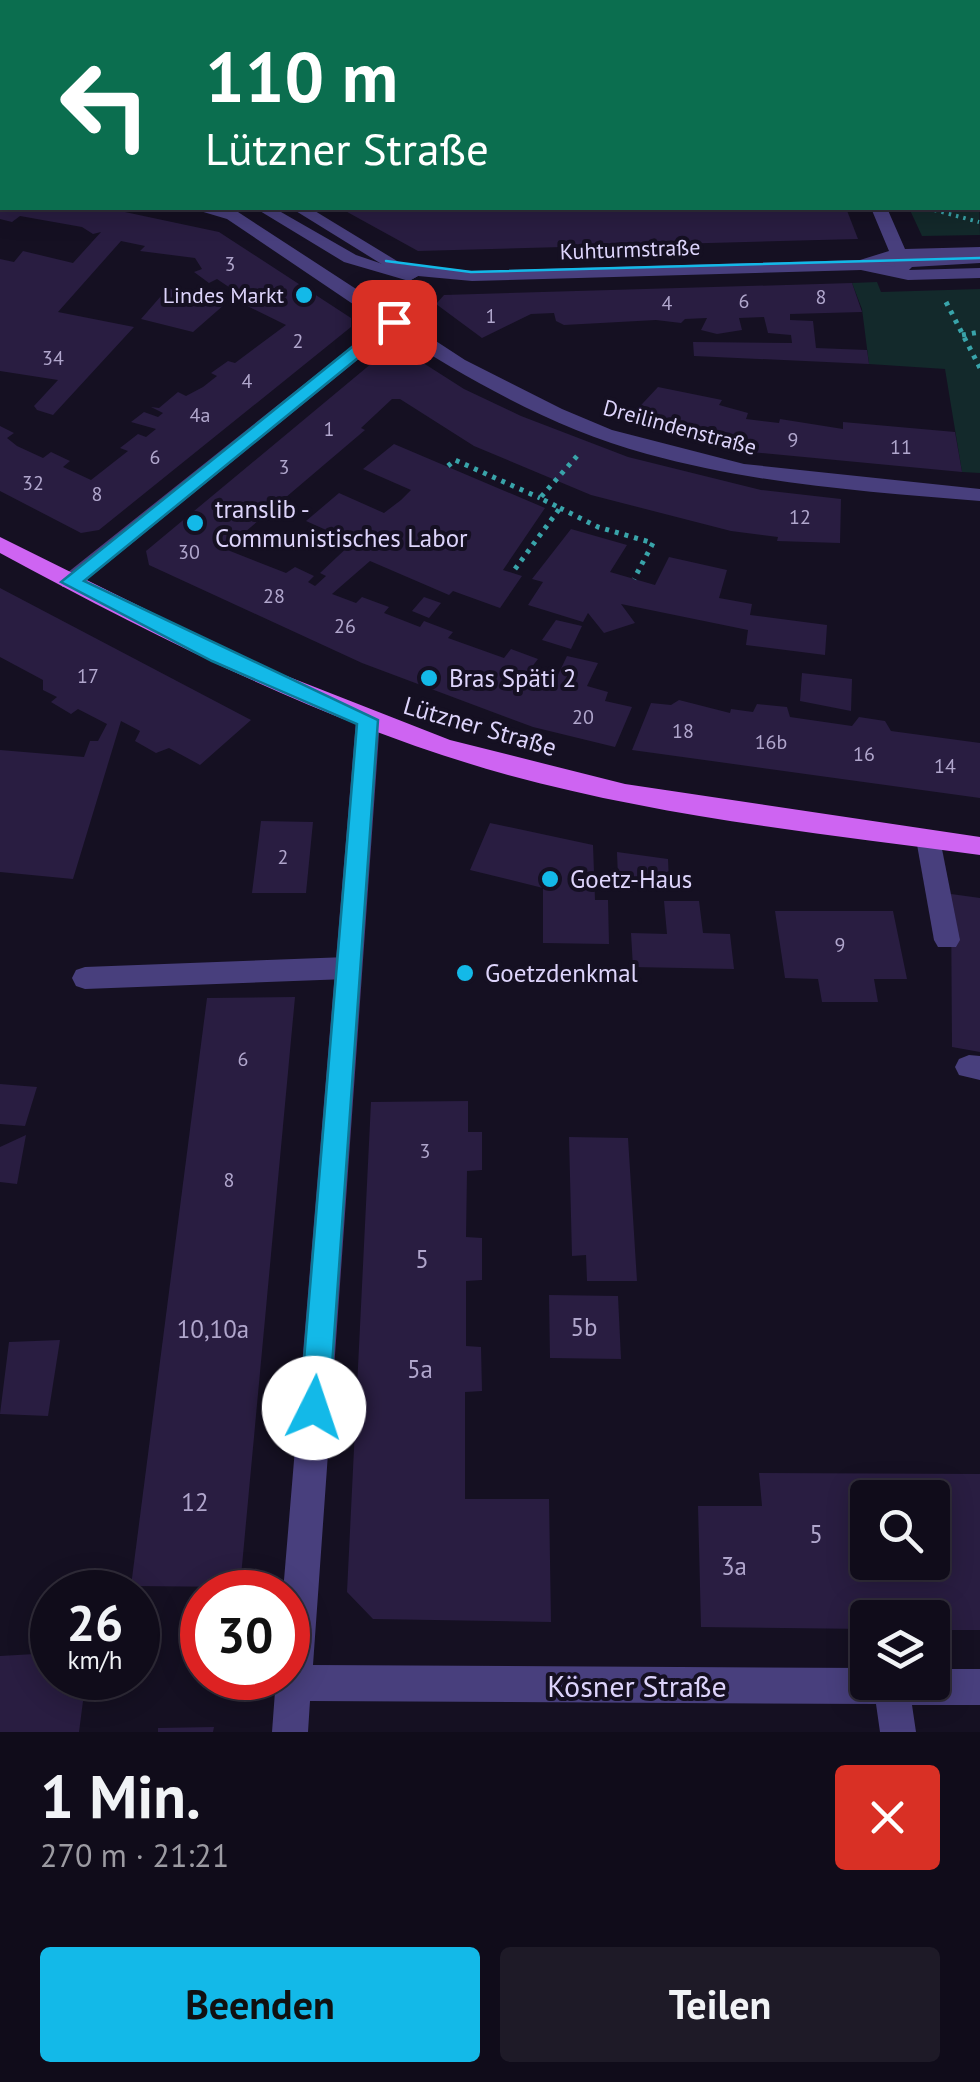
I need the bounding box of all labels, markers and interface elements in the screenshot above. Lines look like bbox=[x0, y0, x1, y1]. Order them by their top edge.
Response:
text: 110 m bbox=[205, 31, 398, 121]
icon: left bbox=[40, 40, 170, 170]
text: Lützner Straße bbox=[205, 119, 489, 177]
street label: Kuhturmstraße bbox=[559, 233, 701, 265]
house number: 3 bbox=[225, 251, 235, 277]
pin bbox=[352, 280, 437, 365]
place label: Lindes Markt bbox=[163, 281, 285, 309]
marker: Lindes Markt bbox=[293, 284, 315, 306]
house number: 8 bbox=[816, 284, 826, 310]
house number: 6 bbox=[739, 288, 749, 314]
house number: 4 bbox=[662, 290, 673, 316]
icon: arrive bbox=[367, 295, 422, 350]
house number: 1 bbox=[486, 303, 496, 329]
house number: 2 bbox=[293, 328, 303, 354]
house number: 34 bbox=[42, 345, 64, 371]
house number: 4 bbox=[242, 368, 253, 394]
street label: Dreilindenstraße bbox=[600, 393, 760, 461]
house number: 4a bbox=[190, 402, 210, 428]
house number: 1 bbox=[324, 416, 334, 442]
house number: 9 bbox=[788, 427, 798, 453]
house number: 11 bbox=[890, 434, 912, 460]
house number: 6 bbox=[150, 444, 160, 470]
house number: 3 bbox=[279, 454, 289, 480]
house number: 32 bbox=[22, 470, 44, 496]
house number: 8 bbox=[92, 481, 102, 507]
place label: translib - Communistisches Labor bbox=[215, 493, 468, 554]
house number: 12 bbox=[789, 504, 811, 530]
marker: translib - Communistisches Labor bbox=[184, 512, 206, 534]
house number: 30 bbox=[178, 539, 200, 565]
house number: 28 bbox=[263, 583, 285, 609]
house number: 26 bbox=[334, 613, 356, 639]
place label: Bras Späti 2 bbox=[449, 662, 576, 694]
house number: 17 bbox=[77, 663, 99, 689]
marker: Bras Späti 2 bbox=[418, 667, 440, 689]
street label: Lützner Straße bbox=[400, 689, 560, 763]
house number: 20 bbox=[572, 704, 594, 730]
house number: 18 bbox=[672, 718, 694, 744]
house number: 16b bbox=[755, 729, 787, 755]
house number: 16 bbox=[853, 741, 875, 767]
house number: 14 bbox=[934, 753, 956, 779]
house number: 2 bbox=[278, 844, 288, 870]
place label: Goetz-Haus bbox=[570, 863, 692, 895]
marker: Goetz-Haus bbox=[539, 868, 561, 890]
house number: 9 bbox=[835, 932, 845, 958]
place label: Goetzdenkmal bbox=[485, 957, 639, 989]
marker: Goetzdenkmal bbox=[454, 962, 476, 984]
house number: 6 bbox=[238, 1046, 248, 1072]
house number: 3 bbox=[420, 1138, 430, 1164]
house number: 8 bbox=[224, 1167, 234, 1193]
house number: 5 bbox=[415, 1243, 429, 1275]
house number: 5b bbox=[570, 1311, 598, 1343]
house number: 10,10a bbox=[177, 1313, 249, 1345]
house number: 5a bbox=[407, 1353, 433, 1385]
position arrow bbox=[262, 1356, 366, 1460]
map controls bbox=[850, 1480, 950, 1700]
button: search bbox=[850, 1480, 950, 1580]
house number: 12 bbox=[181, 1486, 209, 1518]
house number: 5 bbox=[809, 1518, 823, 1550]
house number: 3a bbox=[721, 1550, 747, 1582]
speed limit sign: 30 bbox=[180, 1570, 310, 1700]
text: 26 bbox=[67, 1590, 123, 1655]
button: layers bbox=[850, 1600, 950, 1700]
text: km/h bbox=[68, 1644, 122, 1676]
street label: Kösner Straße bbox=[547, 1666, 727, 1705]
text: 1 Min. bbox=[40, 1757, 201, 1835]
button: close bbox=[835, 1765, 940, 1870]
text: 270 m · 21:21 bbox=[40, 1834, 229, 1876]
button: Beenden bbox=[40, 1947, 480, 2062]
button: Teilen bbox=[500, 1947, 940, 2062]

